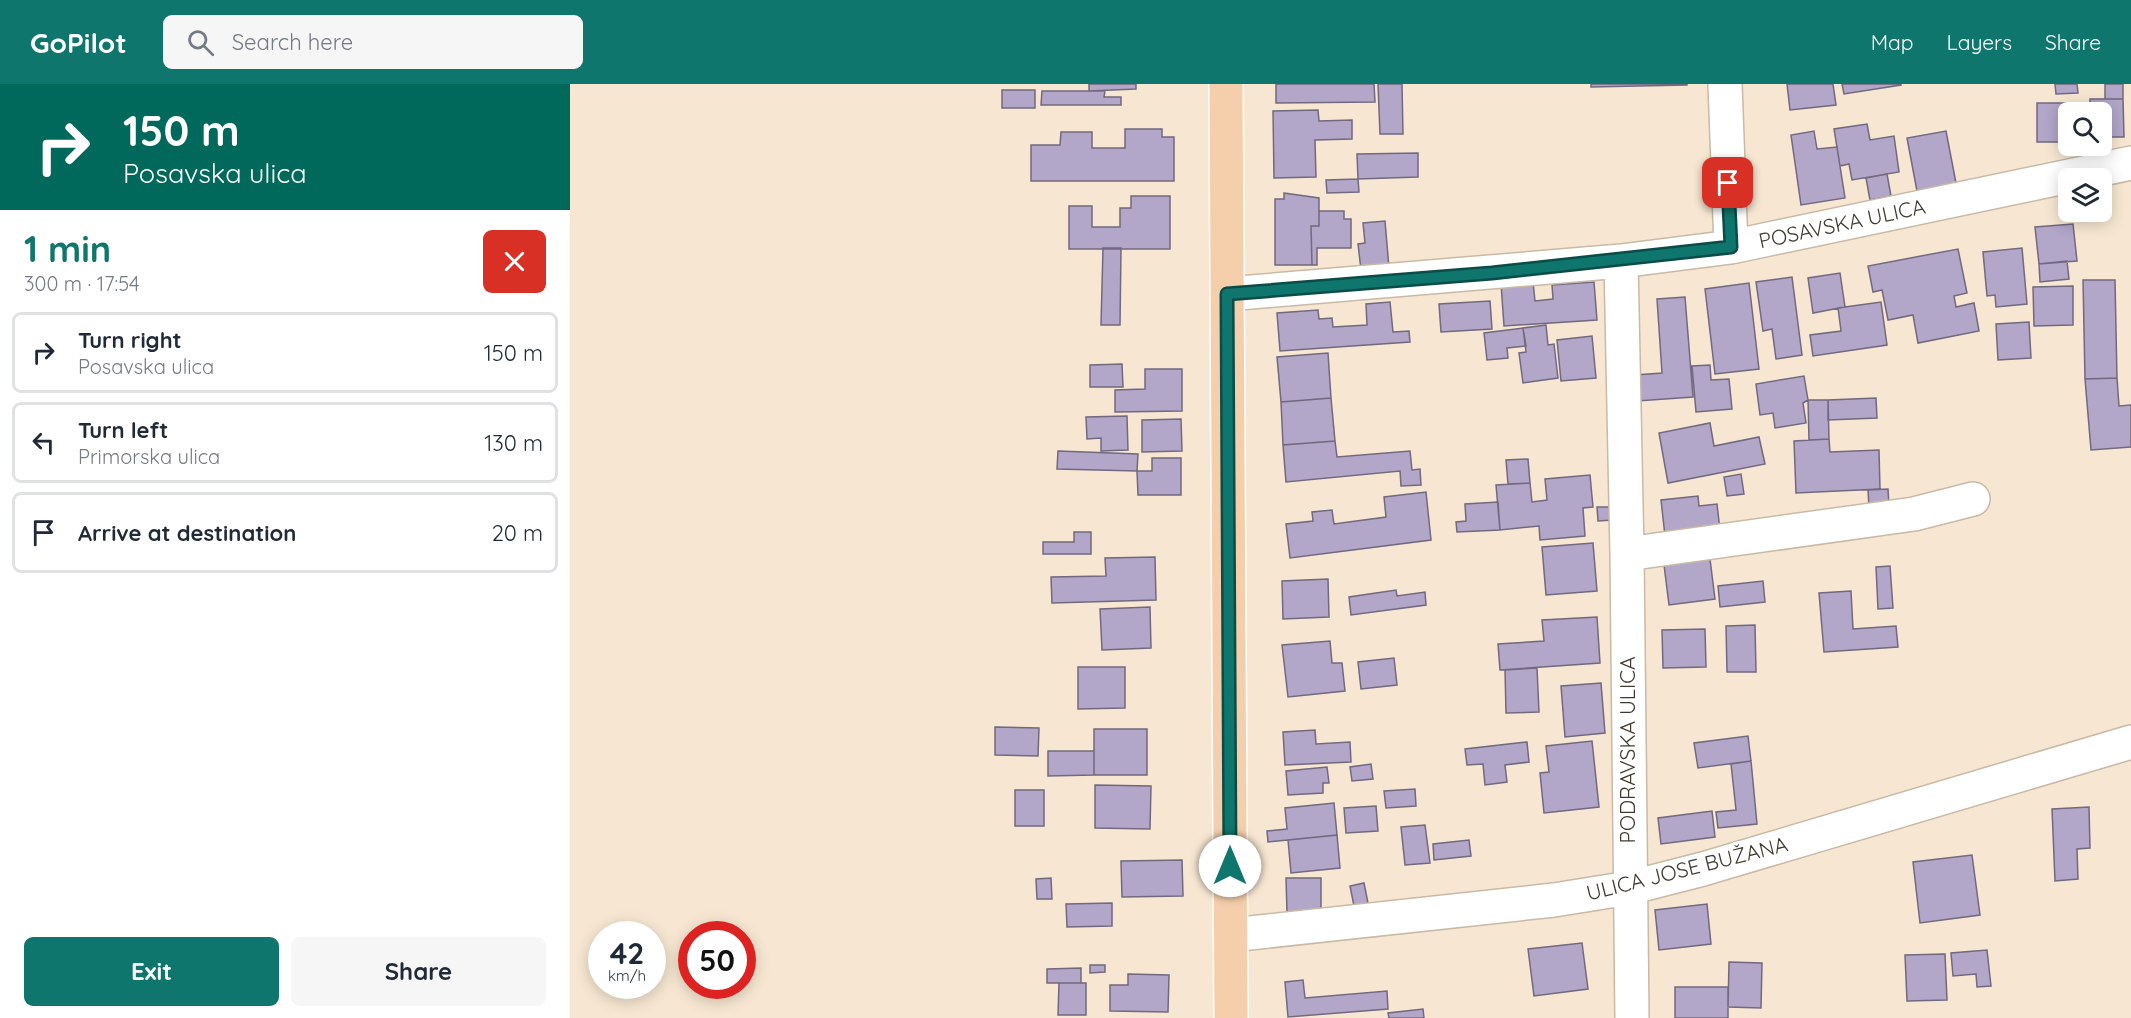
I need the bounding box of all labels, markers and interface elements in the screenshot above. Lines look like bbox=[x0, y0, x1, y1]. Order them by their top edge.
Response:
search box bbox=[163, 15, 583, 69]
text: GoPilot bbox=[30, 25, 127, 60]
icon: search bbox=[184, 26, 217, 59]
text: Search here bbox=[232, 28, 353, 56]
text: Map bbox=[1871, 29, 1914, 55]
text: Layers bbox=[1947, 29, 2012, 55]
text: Share bbox=[2045, 29, 2101, 55]
map controls bbox=[2058, 102, 2112, 222]
button: search bbox=[2058, 102, 2112, 156]
text: 150 m bbox=[123, 104, 240, 157]
icon: right bbox=[24, 108, 102, 186]
text: Posavska ulica bbox=[123, 156, 307, 190]
pin bbox=[1702, 157, 1753, 208]
icon: arrive bbox=[1711, 166, 1744, 199]
button: layers bbox=[2058, 168, 2112, 222]
street label: POSAVSKA ULICA bbox=[1756, 193, 1928, 253]
text: 1 min bbox=[24, 226, 111, 271]
button: close bbox=[483, 230, 546, 293]
text: 300 m · 17:54 bbox=[24, 271, 140, 296]
text: Turn right bbox=[78, 326, 182, 354]
icon: right bbox=[27, 336, 60, 369]
text: 150 m bbox=[484, 339, 543, 367]
text: Posavska ulica bbox=[78, 354, 214, 379]
text: Turn left bbox=[78, 416, 168, 444]
icon: left bbox=[27, 426, 60, 459]
text: 130 m bbox=[484, 429, 543, 457]
text: Primorska ulica bbox=[78, 444, 220, 469]
icon: arrive bbox=[27, 516, 60, 549]
text: Arrive at destination bbox=[78, 519, 296, 547]
text: 20 m bbox=[492, 519, 543, 547]
street label: PODRAVSKA ULICA bbox=[1614, 656, 1640, 844]
street label: ULICA JOSE BUŽANA bbox=[1583, 830, 1790, 906]
position arrow bbox=[1198, 834, 1262, 898]
speed limit sign: 50 bbox=[678, 921, 756, 999]
text: 42 bbox=[610, 934, 644, 972]
button: Exit bbox=[24, 937, 279, 1006]
button: Share bbox=[291, 937, 546, 1006]
text: km/h bbox=[608, 966, 646, 985]

